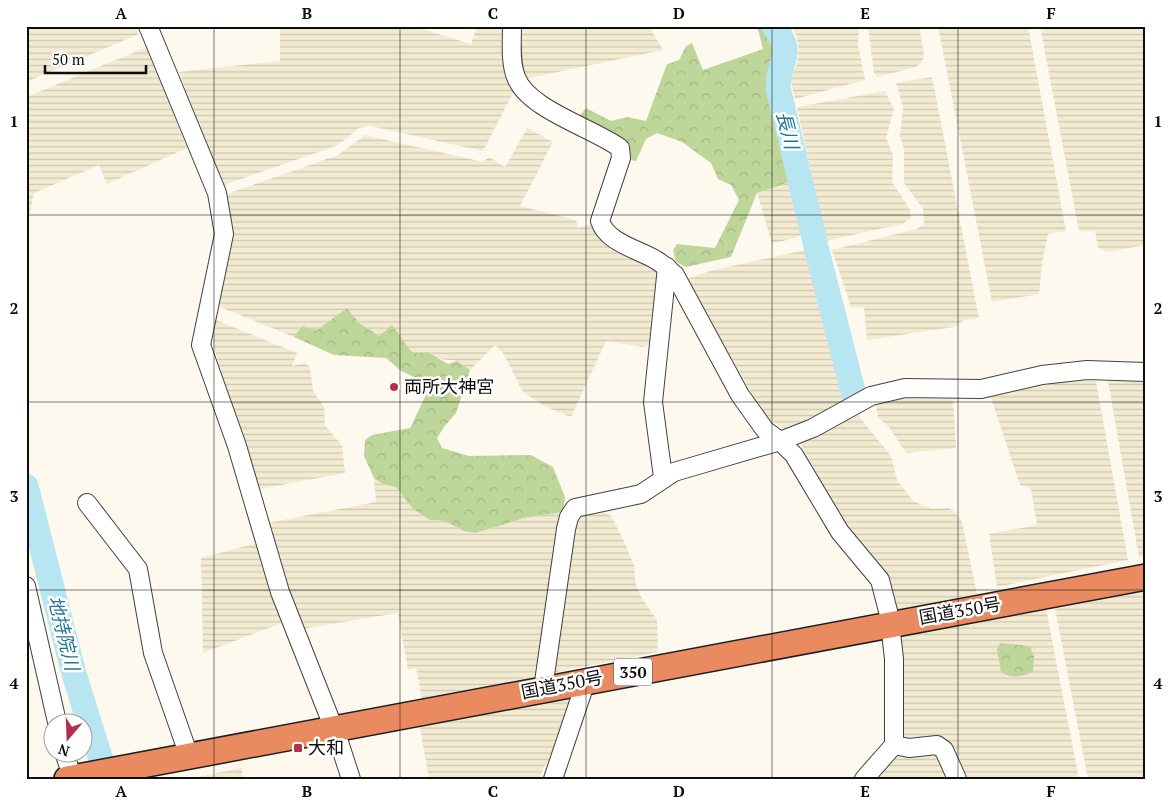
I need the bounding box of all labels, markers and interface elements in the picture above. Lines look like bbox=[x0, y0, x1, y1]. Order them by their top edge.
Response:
text: A bbox=[115, 2, 127, 24]
text: B bbox=[302, 2, 312, 24]
text: C bbox=[488, 2, 498, 24]
text: D bbox=[673, 2, 685, 24]
text: E bbox=[860, 2, 870, 24]
text: F bbox=[1046, 2, 1056, 24]
scale bar bbox=[45, 42, 146, 74]
text: 50 m bbox=[52, 49, 85, 69]
water label: 長川 bbox=[772, 108, 806, 153]
text: 1 bbox=[9, 110, 19, 132]
text: 1 bbox=[1153, 110, 1163, 132]
text: 2 bbox=[9, 297, 19, 319]
text: 2 bbox=[1153, 297, 1163, 319]
place label: 両所大神宮 bbox=[404, 374, 494, 398]
marker: 両所大神宮 bbox=[388, 381, 400, 393]
text: 3 bbox=[9, 485, 19, 507]
text: 3 bbox=[1153, 485, 1163, 507]
street label: 国道350号 bbox=[917, 591, 1003, 629]
water label: 地持院川 bbox=[43, 593, 86, 675]
road number: 350 bbox=[614, 659, 652, 686]
street label: 国道350号 bbox=[519, 664, 605, 704]
text: 4 bbox=[9, 672, 19, 694]
text: 4 bbox=[1153, 672, 1163, 694]
north arrow bbox=[42, 712, 92, 762]
place label: 大和 bbox=[308, 735, 344, 759]
text: N bbox=[55, 740, 72, 761]
marker: 大和 bbox=[292, 742, 304, 754]
text: A bbox=[115, 780, 127, 802]
text: B bbox=[302, 780, 312, 802]
text: C bbox=[488, 780, 498, 802]
text: D bbox=[673, 780, 685, 802]
text: E bbox=[860, 780, 870, 802]
text: F bbox=[1046, 780, 1056, 802]

